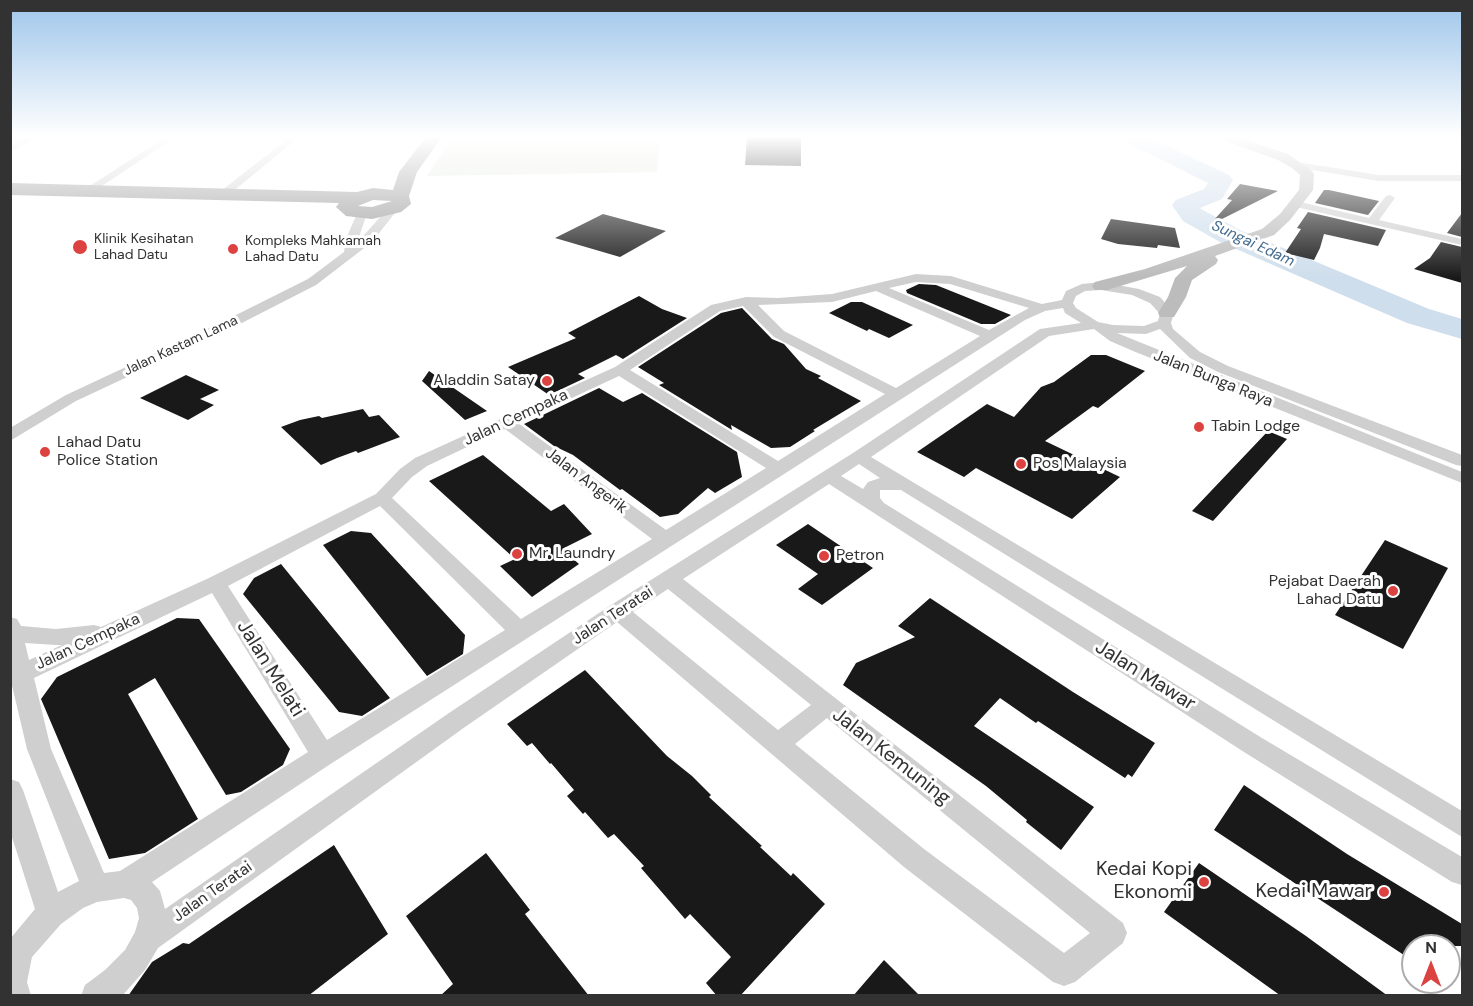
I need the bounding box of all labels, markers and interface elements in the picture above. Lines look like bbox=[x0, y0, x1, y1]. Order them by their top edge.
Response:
water label: Sungai Edam bbox=[1209, 217, 1297, 271]
place label: Klinik Kesihatan Lahad Datu bbox=[94, 231, 193, 264]
place label: Kompleks Mahkamah Lahad Datu bbox=[245, 233, 381, 266]
marker: Klinik Kesihatan Lahad Datu bbox=[71, 238, 89, 256]
marker: Kompleks Mahkamah Lahad Datu bbox=[226, 242, 240, 256]
street label: Jalan Kastam Lama bbox=[121, 312, 241, 380]
street label: Jalan Bunga Raya bbox=[1150, 346, 1276, 412]
place label: Aladdin Satay bbox=[433, 371, 535, 391]
marker: Aladdin Satay bbox=[540, 374, 554, 388]
street label: Jalan Cempaka bbox=[461, 385, 571, 451]
place label: Tabin Lodge bbox=[1211, 417, 1300, 437]
marker: Tabin Lodge bbox=[1192, 420, 1206, 434]
place label: Lahad Datu Police Station bbox=[57, 433, 158, 471]
street label: Jalan Angerik bbox=[541, 444, 631, 518]
marker: Lahad Datu Police Station bbox=[38, 445, 52, 459]
place label: Pos Malaysia bbox=[1033, 454, 1127, 474]
marker: Pos Malaysia bbox=[1014, 457, 1028, 471]
place label: Mr. Laundry bbox=[529, 544, 615, 564]
place label: Petron bbox=[836, 546, 884, 566]
marker: Mr. Laundry bbox=[510, 547, 524, 561]
marker: Petron bbox=[817, 549, 831, 563]
place label: Pejabat Daerah Lahad Datu bbox=[1269, 572, 1381, 610]
street label: Jalan Teratai bbox=[569, 583, 657, 649]
marker: Pejabat Daerah Lahad Datu bbox=[1386, 584, 1400, 598]
street label: Jalan Cempaka bbox=[33, 609, 143, 675]
street label: Jalan Melati bbox=[231, 616, 309, 722]
street label: Jalan Mawar bbox=[1090, 636, 1200, 716]
street label: Jalan Kemuning bbox=[827, 703, 955, 811]
street label: Jalan Teratai bbox=[170, 858, 256, 926]
place label: Kedai Kopi Ekonomi bbox=[1096, 858, 1192, 905]
marker: Kedai Kopi Ekonomi bbox=[1197, 875, 1211, 889]
place label: Kedai Mawar bbox=[1255, 880, 1372, 904]
marker: Kedai Mawar bbox=[1377, 885, 1391, 899]
north arrow bbox=[1401, 934, 1461, 994]
text: N bbox=[1425, 937, 1437, 958]

